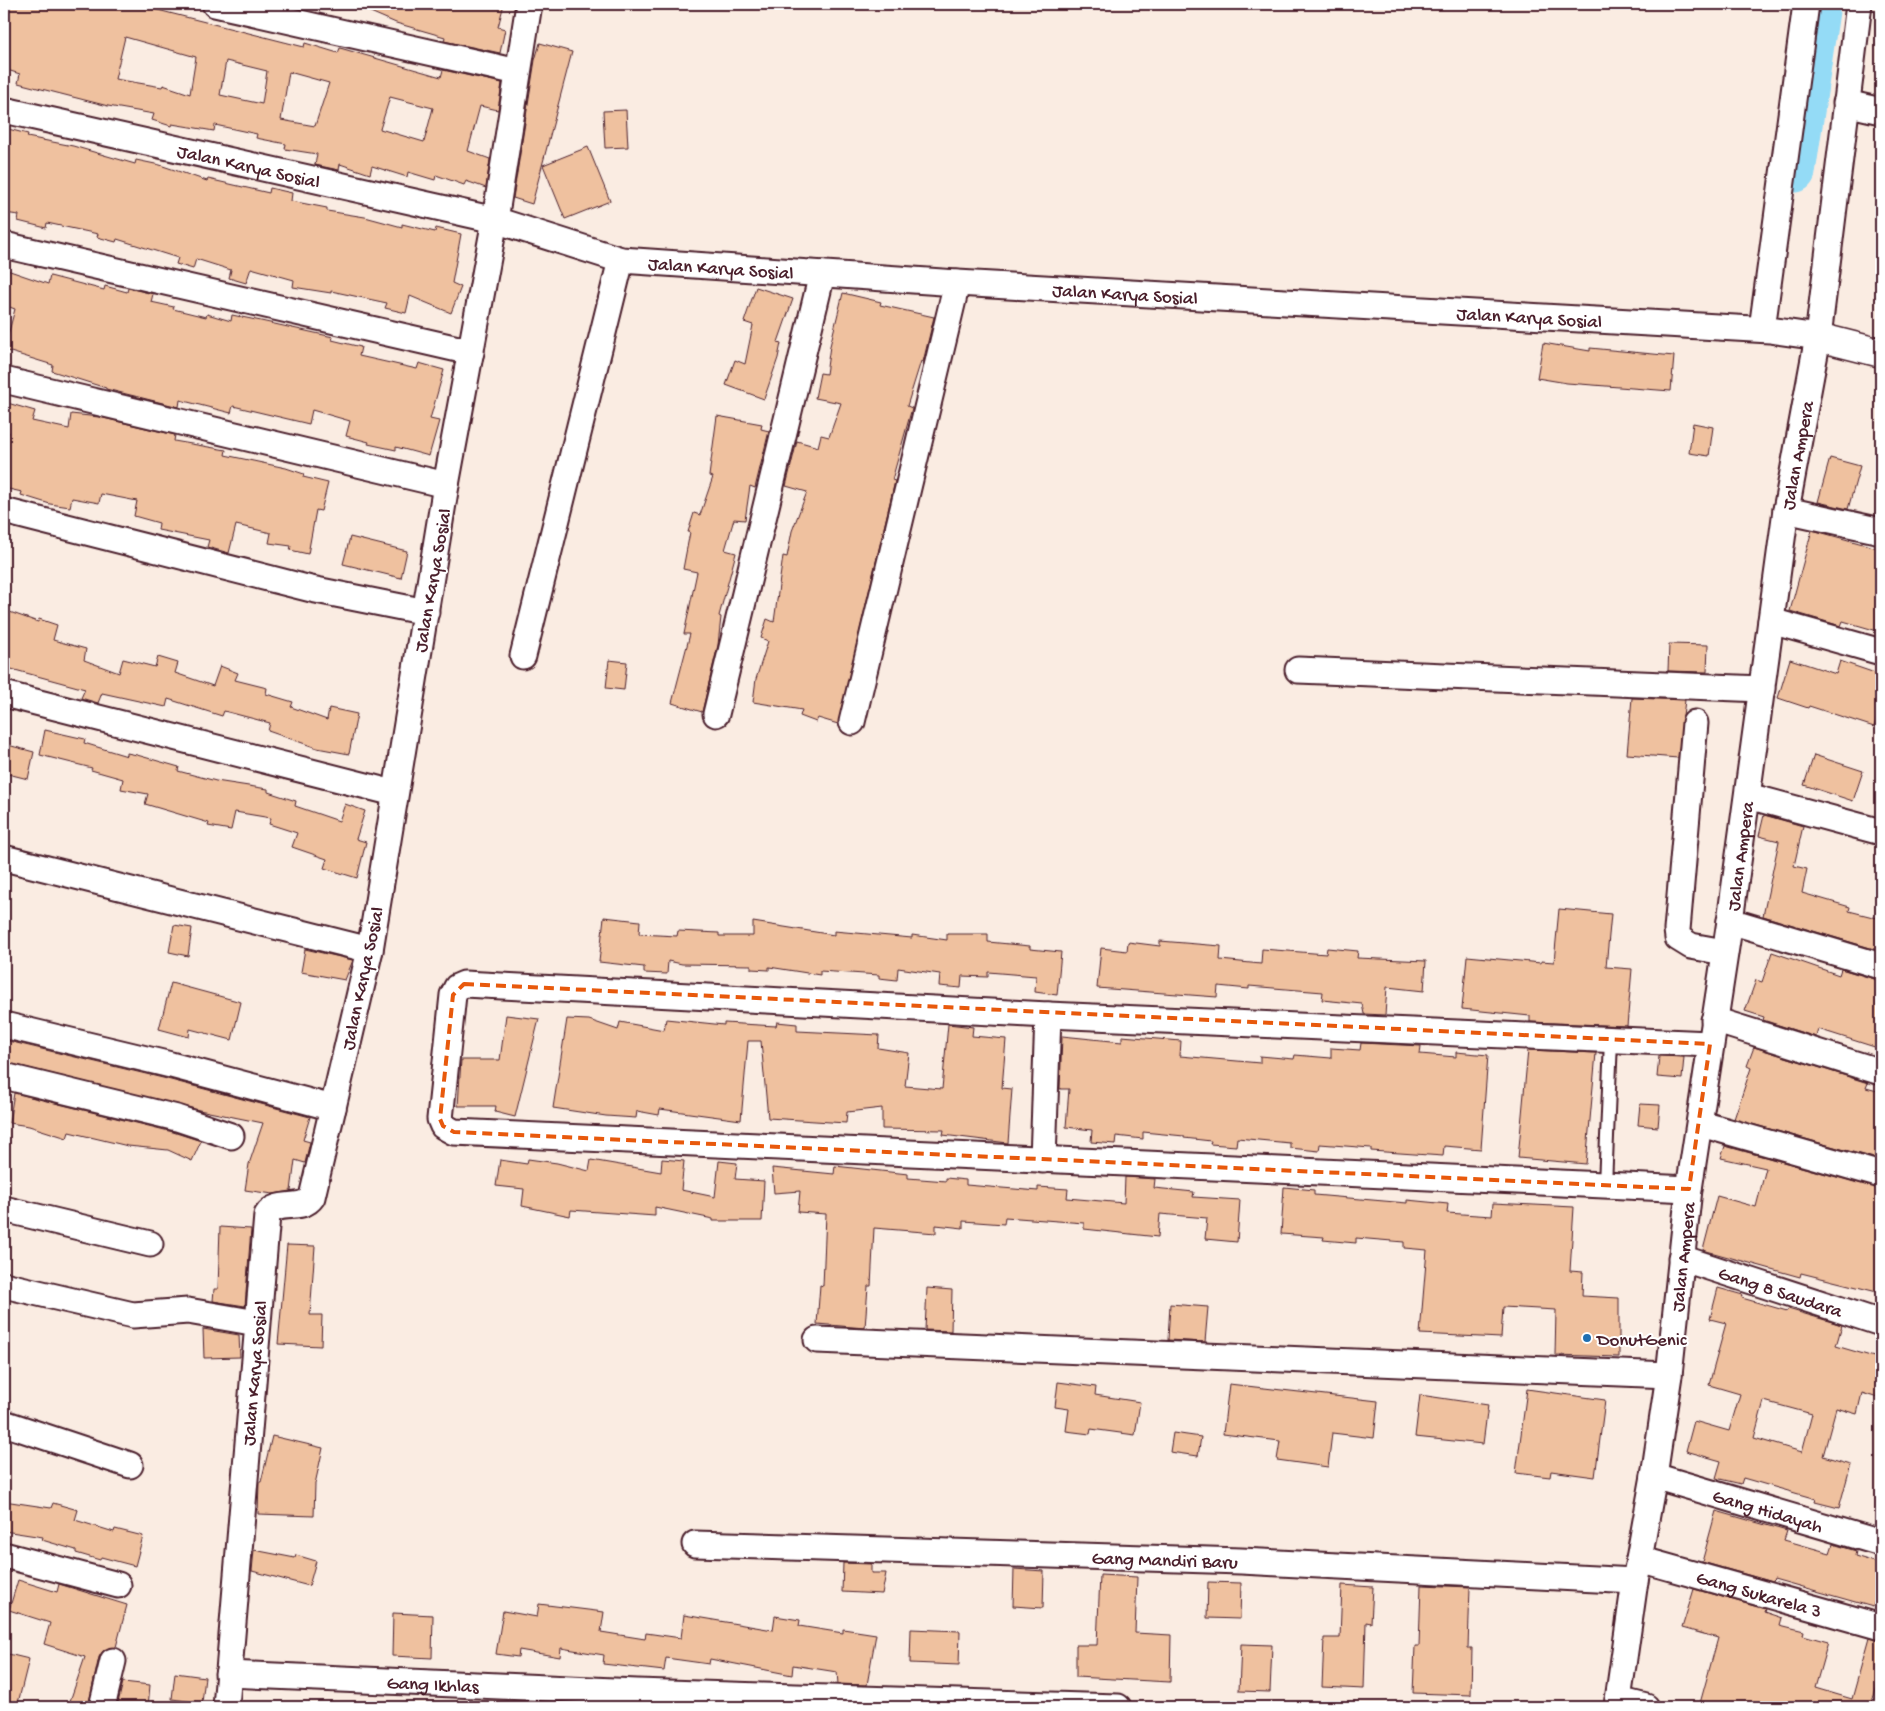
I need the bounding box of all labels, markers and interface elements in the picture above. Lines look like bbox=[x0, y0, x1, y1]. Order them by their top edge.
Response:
street label: Jalan Karya Sosial bbox=[175, 141, 322, 195]
street label: Jalan Karya Sosial bbox=[647, 254, 794, 287]
street label: Jalan Karya Sosial bbox=[1051, 281, 1198, 312]
street label: Jalan Karya Sosial bbox=[1456, 304, 1603, 335]
street label: Jalan Ampera bbox=[1778, 398, 1821, 512]
street label: Jalan Karya Sosial bbox=[410, 507, 458, 654]
street label: Jalan Ampera bbox=[1724, 799, 1761, 912]
street label: Jalan Karya Sosial bbox=[338, 905, 391, 1052]
street label: Jalan Ampera bbox=[1668, 1200, 1703, 1313]
street label: Gang 8 Saudara bbox=[1715, 1263, 1846, 1325]
street label: Jalan Karya Sosial bbox=[239, 1300, 274, 1447]
place label: DonutGenic bbox=[1595, 1330, 1687, 1353]
marker: DonutGenic bbox=[1581, 1332, 1593, 1344]
street label: Gang Hidayah bbox=[1709, 1486, 1825, 1540]
street label: Gang Mandiri Baru bbox=[1091, 1548, 1238, 1576]
street label: Gang Sukarela 3 bbox=[1693, 1568, 1824, 1625]
street label: Gang Ikhlas bbox=[386, 1673, 480, 1700]

